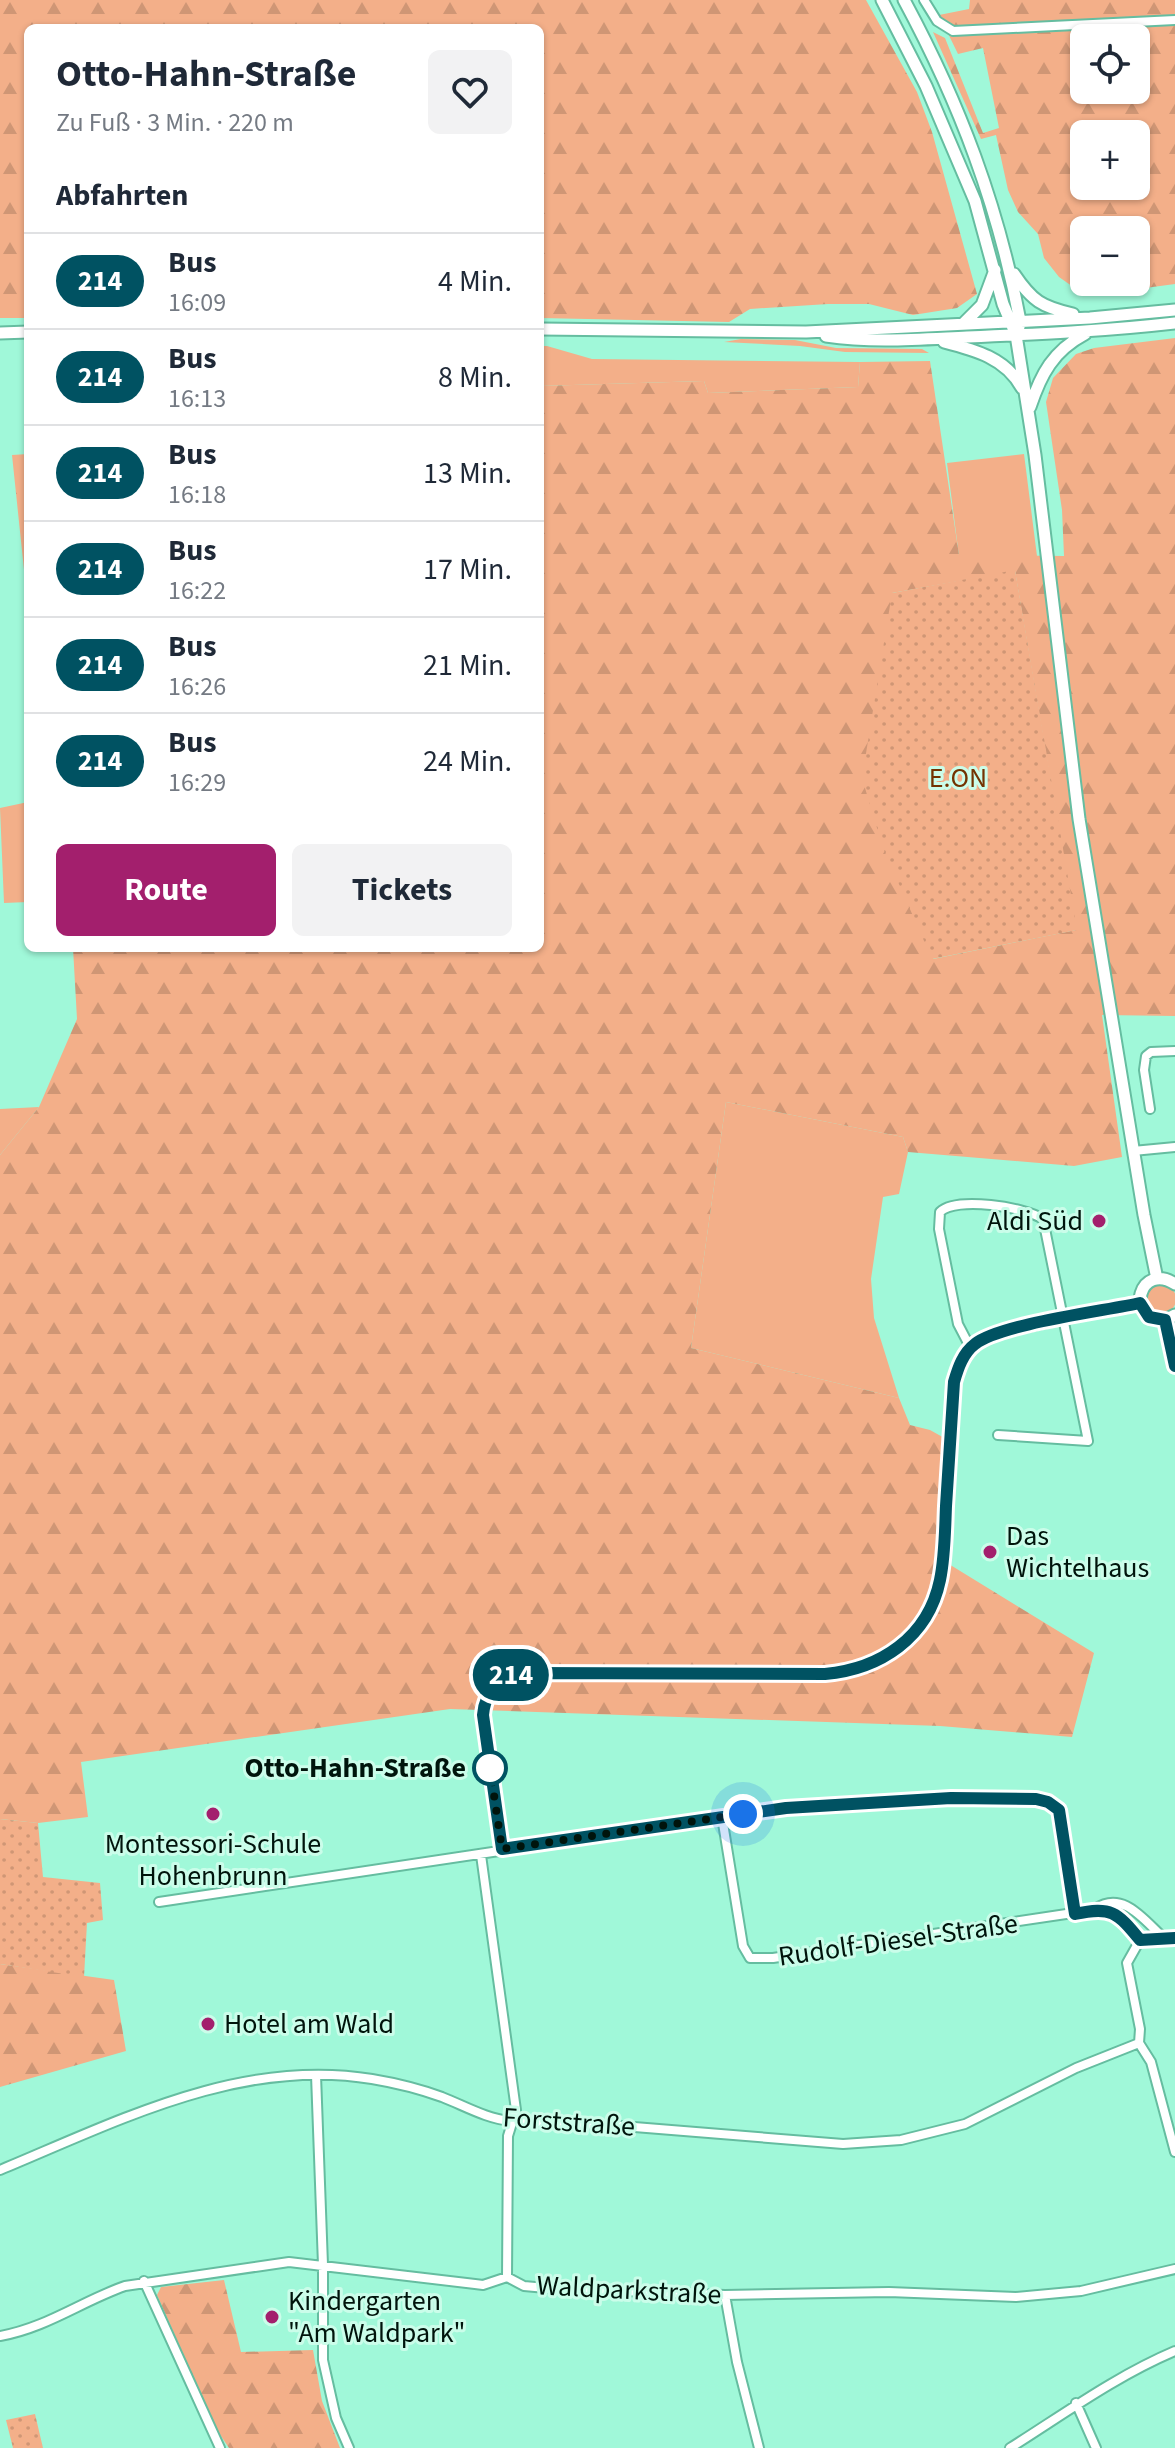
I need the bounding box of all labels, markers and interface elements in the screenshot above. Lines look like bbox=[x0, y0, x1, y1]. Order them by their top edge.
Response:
map controls bbox=[1070, 24, 1150, 296]
button: locate bbox=[1070, 24, 1150, 104]
text: Otto-Hahn-Straße bbox=[56, 47, 357, 101]
button: heart bbox=[428, 50, 512, 134]
text: Zu Fuß · 3 Min. · 220 m bbox=[56, 104, 294, 141]
button: + bbox=[1070, 120, 1150, 200]
text: Abfahrten bbox=[56, 174, 188, 217]
button: − bbox=[1070, 216, 1150, 296]
text: Bus bbox=[168, 241, 216, 284]
text: 4 Min. bbox=[438, 260, 512, 303]
text: 214 bbox=[78, 261, 122, 301]
text: 16:09 bbox=[168, 284, 226, 321]
text: Bus bbox=[168, 337, 216, 380]
text: 8 Min. bbox=[438, 356, 512, 399]
text: 214 bbox=[78, 357, 122, 397]
text: 16:13 bbox=[168, 380, 226, 417]
text: Bus bbox=[168, 433, 216, 476]
text: 13 Min. bbox=[423, 452, 512, 495]
text: 214 bbox=[78, 453, 122, 493]
text: 16:18 bbox=[168, 476, 226, 513]
text: Bus bbox=[168, 529, 216, 572]
text: 17 Min. bbox=[423, 548, 512, 591]
text: 214 bbox=[78, 549, 122, 589]
text: 16:22 bbox=[168, 572, 226, 609]
text: Bus bbox=[168, 625, 216, 668]
text: 21 Min. bbox=[423, 644, 512, 687]
text: 214 bbox=[78, 645, 122, 685]
text: 16:26 bbox=[168, 668, 226, 705]
text: Bus bbox=[168, 721, 216, 764]
text: 24 Min. bbox=[423, 740, 512, 783]
text: 214 bbox=[78, 741, 122, 781]
park label: E.ON bbox=[929, 758, 987, 798]
text: 16:29 bbox=[168, 764, 226, 801]
button: Route bbox=[56, 844, 276, 936]
button: Tickets bbox=[292, 844, 512, 936]
place label: Aldi Süd bbox=[987, 1201, 1083, 1241]
marker: Aldi Süd bbox=[1090, 1212, 1108, 1230]
place label: Das Wichtelhaus bbox=[1006, 1516, 1149, 1588]
marker: Das Wichtelhaus bbox=[981, 1543, 999, 1561]
line badge: 214 bbox=[465, 1649, 557, 1701]
text: 214 bbox=[489, 1655, 533, 1695]
place label: Otto-Hahn-Straße bbox=[245, 1748, 466, 1788]
marker: Otto-Hahn-Straße bbox=[473, 1751, 507, 1785]
your location bbox=[723, 1794, 763, 1834]
marker: Montessori-Schule Hohenbrunn bbox=[204, 1805, 222, 1823]
place label: Montessori-Schule Hohenbrunn bbox=[105, 1824, 321, 1896]
street label: Rudolf-Diesel-Straße bbox=[776, 1903, 1020, 1977]
place label: Hotel am Wald bbox=[224, 2004, 394, 2044]
marker: Hotel am Wald bbox=[199, 2015, 217, 2033]
street label: Forststraße bbox=[502, 2097, 636, 2147]
street label: Waldparkstraße bbox=[536, 2265, 722, 2315]
place label: Kindergarten "Am Waldpark" bbox=[288, 2281, 466, 2353]
marker: Kindergarten "Am Waldpark" bbox=[263, 2308, 281, 2326]

